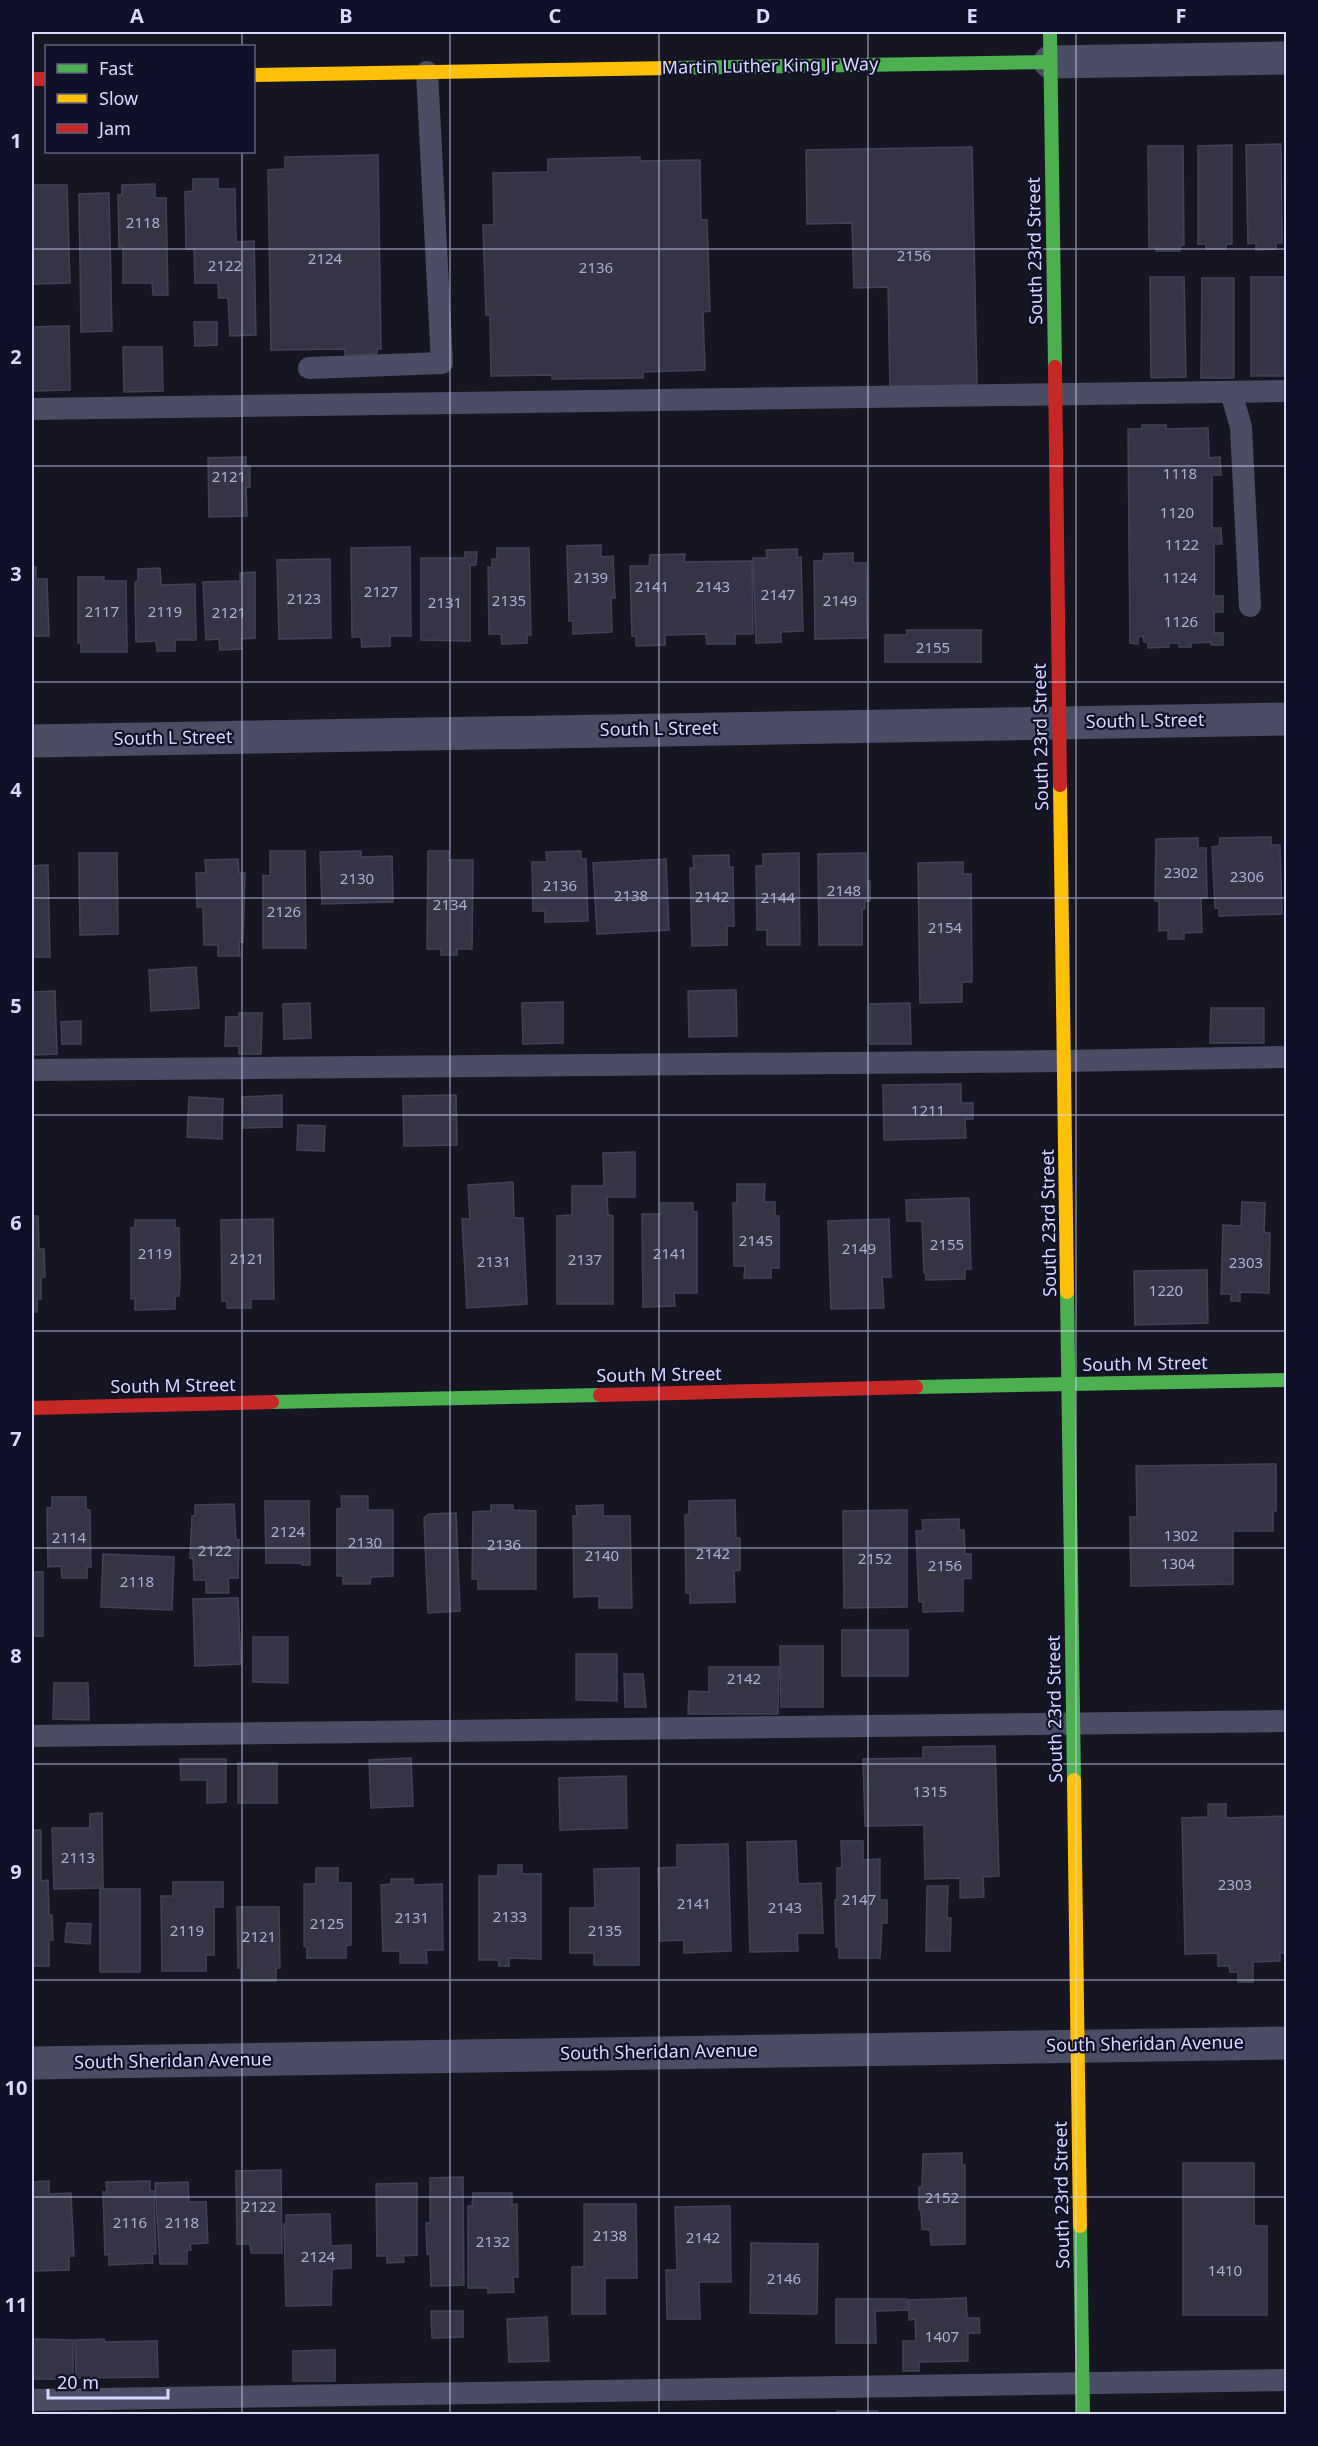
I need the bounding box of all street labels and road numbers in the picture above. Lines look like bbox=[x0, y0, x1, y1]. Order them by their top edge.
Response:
street label: Martin Luther King Jr Way bbox=[661, 51, 879, 79]
street label: South 23rd Street bbox=[1021, 176, 1047, 325]
street label: South 23rd Street bbox=[1027, 662, 1053, 811]
street label: South L Street bbox=[1085, 707, 1205, 733]
street label: South L Street bbox=[599, 715, 719, 741]
street label: South L Street bbox=[113, 724, 233, 750]
street label: South 23rd Street bbox=[1035, 1148, 1061, 1297]
street label: South M Street bbox=[1082, 1350, 1208, 1376]
street label: South M Street bbox=[596, 1361, 722, 1387]
street label: South M Street bbox=[110, 1372, 236, 1398]
street label: South 23rd Street bbox=[1041, 1634, 1067, 1783]
street label: South Sheridan Avenue bbox=[1046, 2029, 1244, 2057]
street label: South Sheridan Avenue bbox=[560, 2037, 758, 2065]
street label: South Sheridan Avenue bbox=[74, 2046, 272, 2074]
street label: South 23rd Street bbox=[1048, 2120, 1074, 2269]

